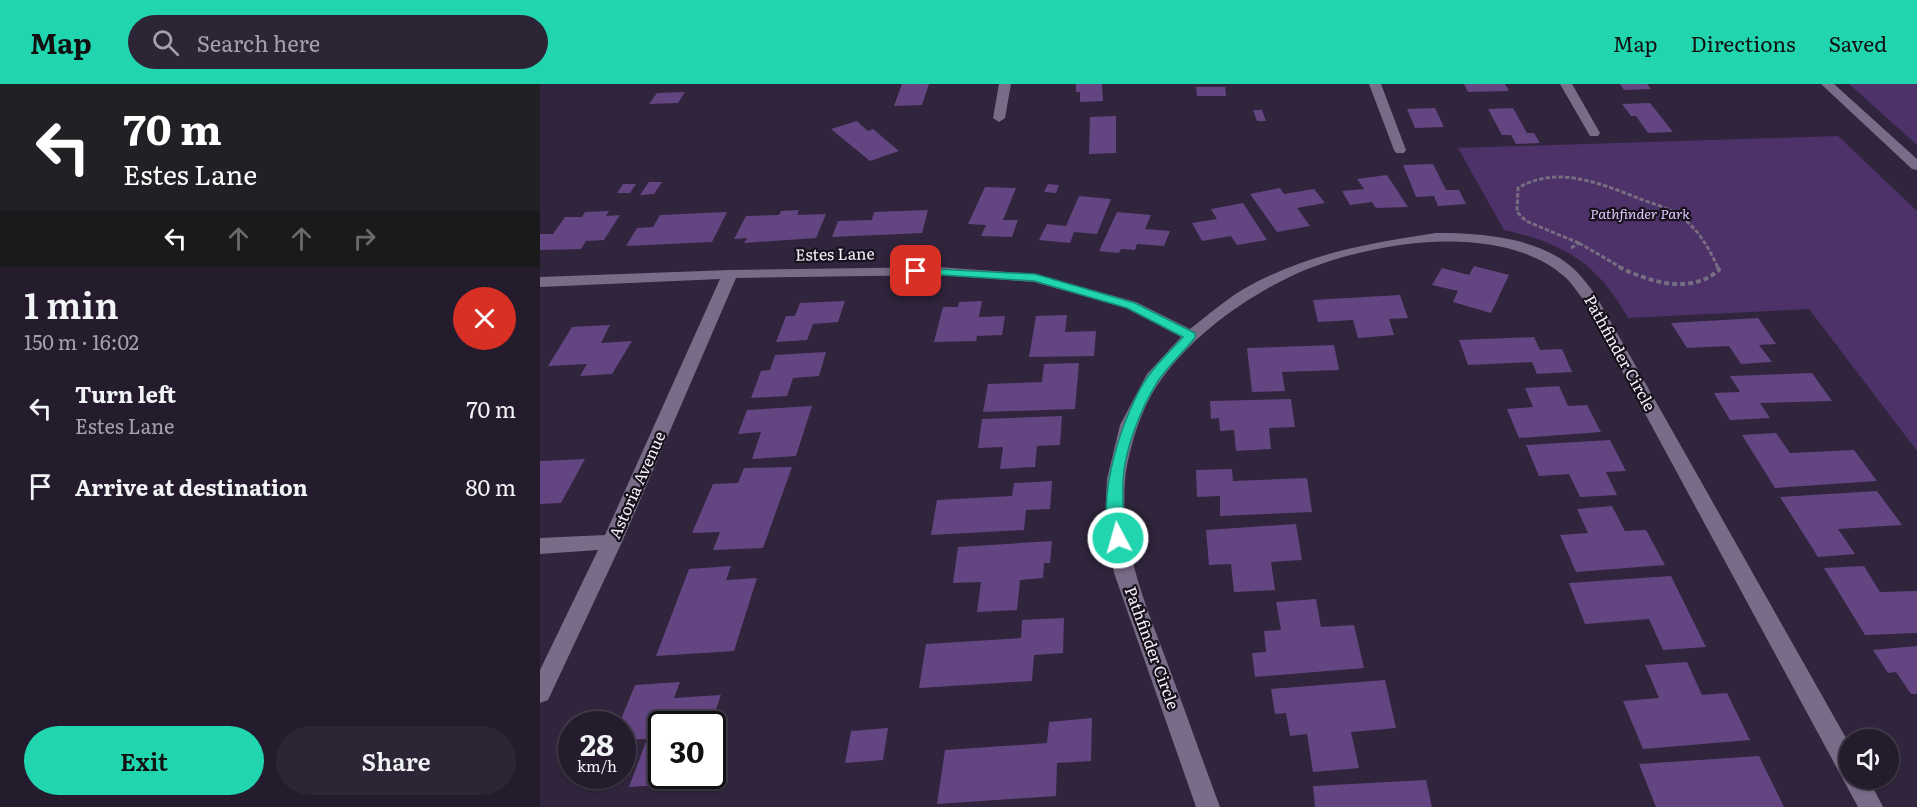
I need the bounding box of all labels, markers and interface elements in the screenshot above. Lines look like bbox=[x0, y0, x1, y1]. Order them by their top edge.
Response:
search box bbox=[128, 15, 548, 69]
text: Map bbox=[30, 21, 92, 63]
icon: search bbox=[149, 26, 182, 59]
text: Search here bbox=[197, 26, 320, 59]
text: Map bbox=[1613, 27, 1658, 58]
text: Directions bbox=[1691, 27, 1796, 58]
text: Saved bbox=[1829, 27, 1887, 58]
text: 70 m bbox=[123, 96, 222, 158]
icon: left bbox=[24, 108, 102, 186]
text: Estes Lane bbox=[123, 153, 257, 193]
park label: Pathfinder Park bbox=[1590, 203, 1690, 223]
icon: left bbox=[159, 222, 192, 255]
icon: ahead bbox=[222, 222, 255, 255]
icon: ahead bbox=[285, 222, 318, 255]
icon: right bbox=[348, 222, 381, 255]
street label: Estes Lane bbox=[795, 240, 875, 266]
pin bbox=[890, 245, 941, 296]
icon: arrive bbox=[899, 254, 932, 287]
text: 1 min bbox=[24, 277, 119, 330]
button: close bbox=[453, 287, 516, 350]
street label: Pathfinder Circle bbox=[1579, 290, 1663, 415]
text: 150 m · 16:02 bbox=[24, 326, 139, 356]
text: Turn left bbox=[75, 377, 176, 410]
icon: left bbox=[24, 392, 57, 425]
text: 70 m bbox=[466, 392, 516, 425]
text: Estes Lane bbox=[75, 410, 175, 440]
street label: Astoria Avenue bbox=[602, 427, 671, 542]
icon: arrive bbox=[24, 470, 57, 503]
text: Arrive at destination bbox=[75, 470, 308, 503]
text: 80 m bbox=[465, 470, 516, 503]
position arrow bbox=[1086, 506, 1150, 570]
street label: Pathfinder Circle bbox=[1120, 583, 1186, 713]
speed limit sign: 30 bbox=[648, 711, 726, 789]
text: 28 bbox=[580, 721, 614, 765]
button: Exit bbox=[24, 726, 264, 795]
button: Share bbox=[276, 726, 516, 795]
map controls bbox=[1839, 729, 1899, 789]
button: sound bbox=[1839, 729, 1899, 789]
text: km/h bbox=[577, 754, 617, 777]

